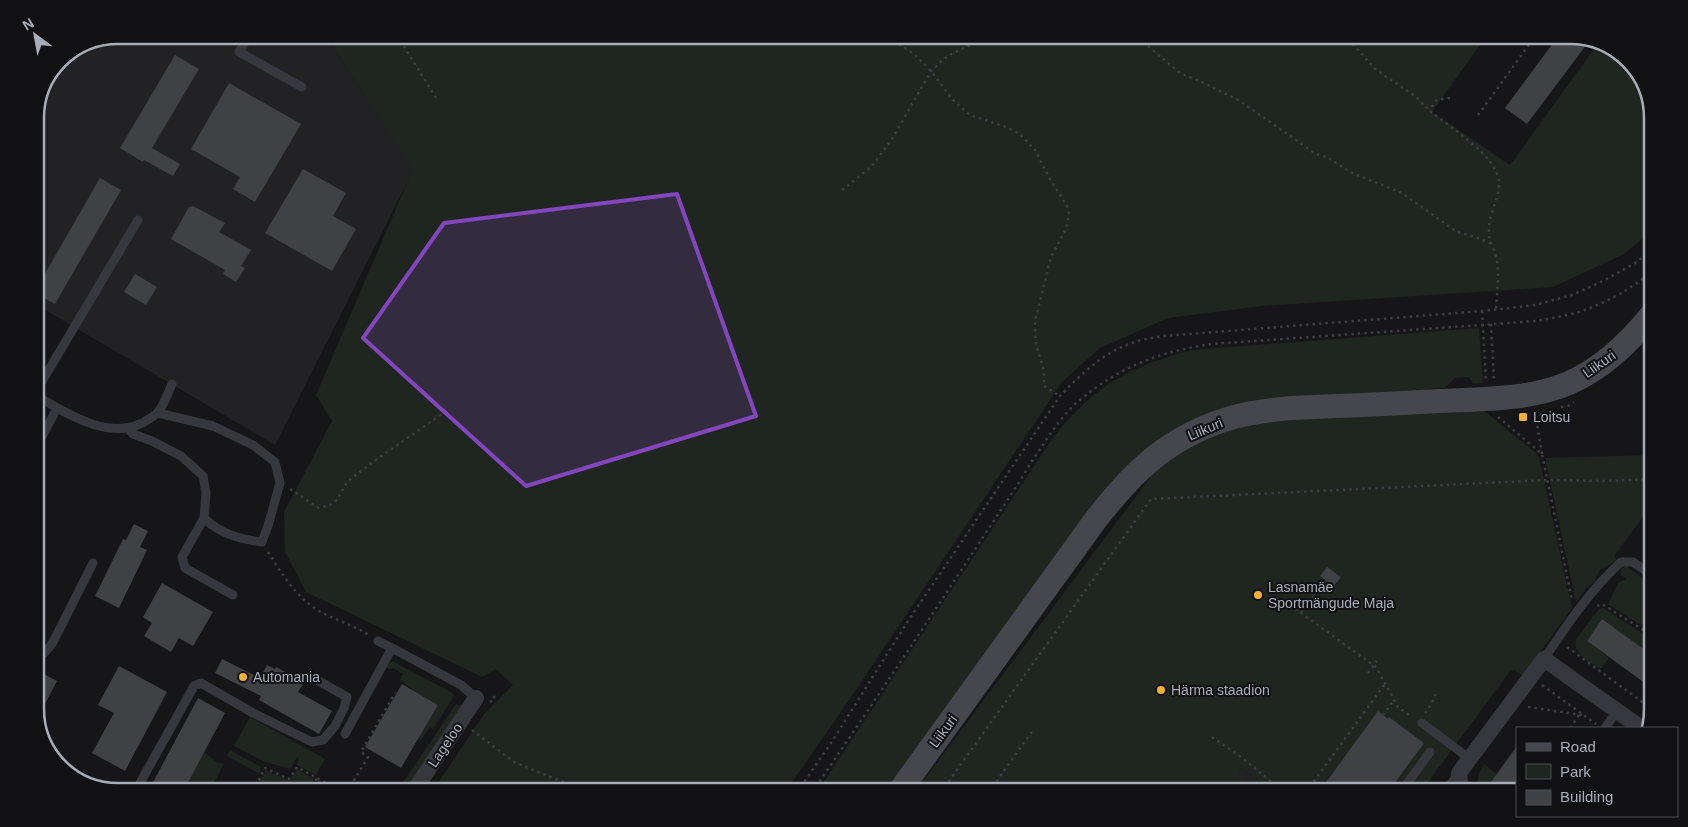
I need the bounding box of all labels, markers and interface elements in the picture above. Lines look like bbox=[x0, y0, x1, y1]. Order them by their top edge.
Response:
north arrow bbox=[10, 10, 60, 60]
text: N bbox=[20, 15, 37, 33]
street label: Liikuri bbox=[1579, 347, 1619, 381]
place label: Loitsu bbox=[1533, 409, 1570, 425]
marker: Loitsu bbox=[1517, 411, 1529, 423]
street label: Liikuri bbox=[1185, 414, 1225, 444]
place label: Lasnamäe Sportmängude Maja bbox=[1268, 579, 1394, 611]
marker: Lasnamäe Sportmängude Maja bbox=[1252, 589, 1264, 601]
place label: Automania bbox=[253, 669, 320, 685]
marker: Automania bbox=[237, 671, 249, 683]
place label: Härma staadion bbox=[1171, 682, 1270, 698]
marker: Härma staadion bbox=[1155, 684, 1167, 696]
street label: Liikuri bbox=[926, 712, 960, 750]
street label: Lageloo bbox=[424, 720, 466, 770]
legend bbox=[1516, 727, 1678, 817]
text: Road bbox=[1560, 738, 1596, 755]
text: Park bbox=[1560, 763, 1591, 780]
text: Building bbox=[1560, 788, 1613, 805]

